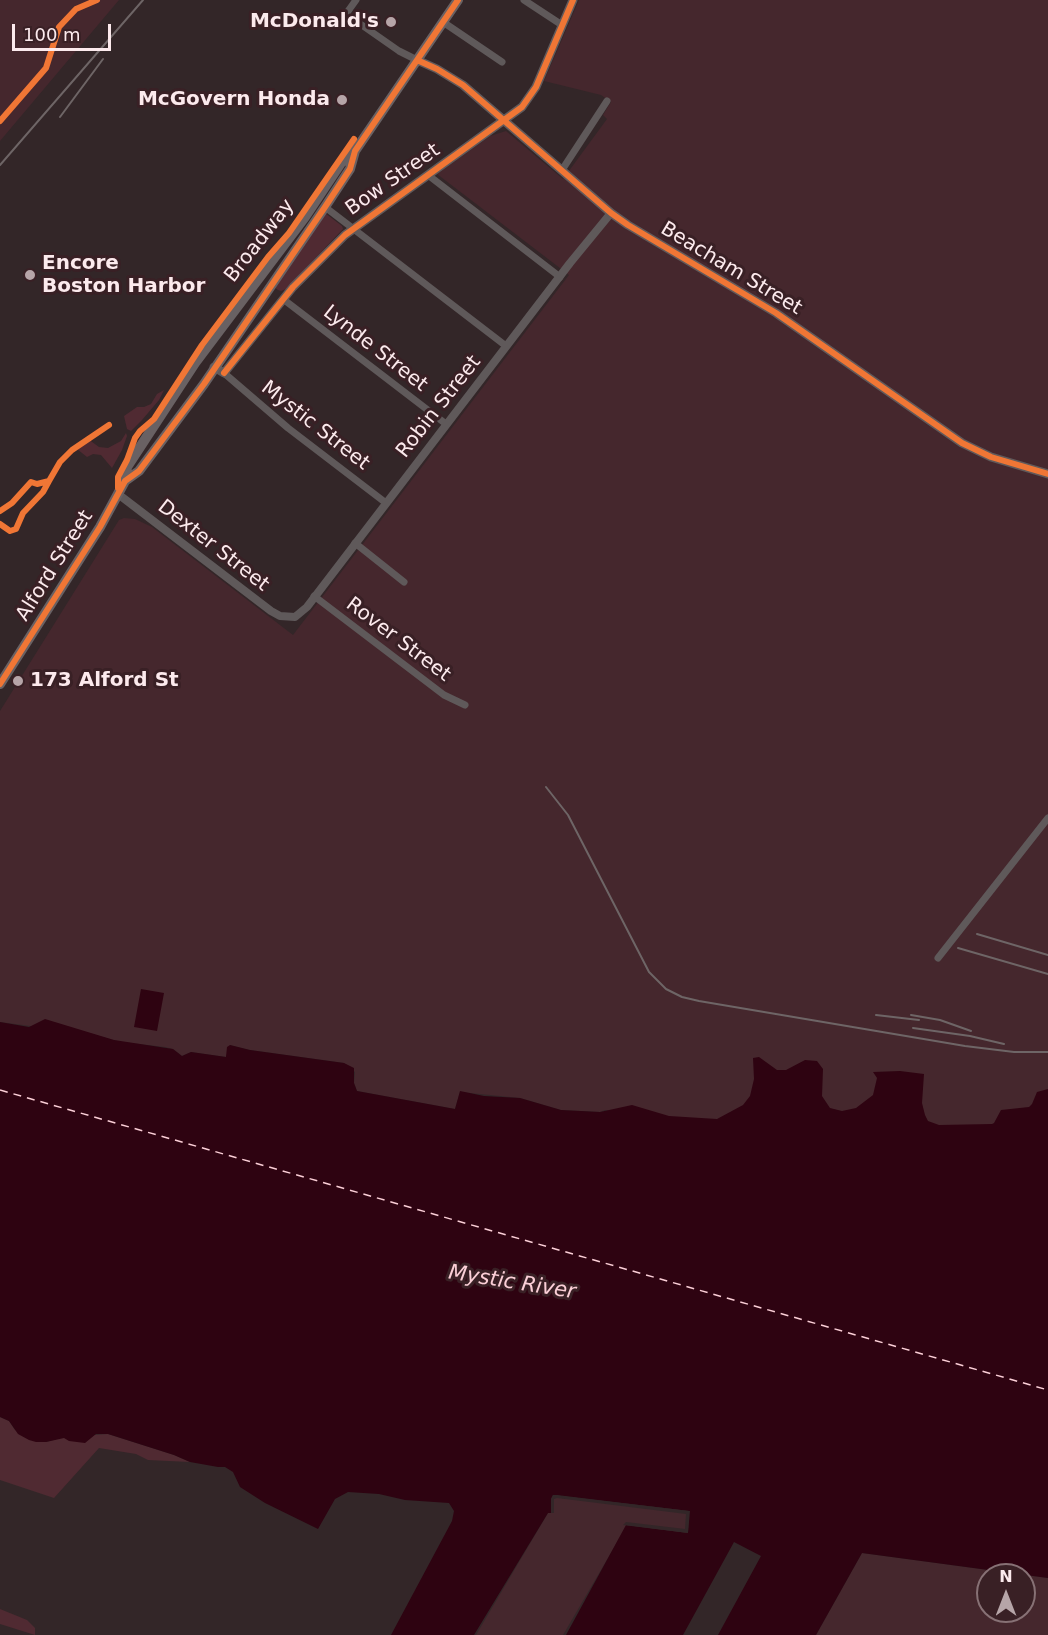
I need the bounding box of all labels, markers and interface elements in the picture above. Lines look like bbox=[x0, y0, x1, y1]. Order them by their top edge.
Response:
place label: McDonald's bbox=[250, 10, 379, 34]
scale bar bbox=[15, 12, 114, 50]
marker: McDonald's bbox=[384, 15, 398, 29]
text: 100 m bbox=[23, 24, 81, 45]
place label: McGovern Honda bbox=[138, 88, 330, 112]
marker: McGovern Honda bbox=[335, 93, 349, 107]
street label: Bow Street bbox=[341, 139, 445, 221]
street label: Broadway bbox=[220, 195, 300, 287]
street label: Beacham Street bbox=[656, 217, 806, 321]
place label: Encore Boston Harbor bbox=[42, 252, 205, 299]
marker: Encore Boston Harbor bbox=[23, 268, 37, 282]
street label: Lynde Street bbox=[318, 301, 432, 397]
street label: Robin Street bbox=[392, 351, 486, 463]
street label: Mystic Street bbox=[256, 376, 374, 476]
street label: Dexter Street bbox=[153, 495, 273, 597]
street label: Alford Street bbox=[11, 506, 99, 626]
street label: Rover Street bbox=[341, 593, 455, 687]
place label: 173 Alford St bbox=[30, 669, 179, 693]
marker: 173 Alford St bbox=[11, 674, 25, 688]
water label: Mystic River bbox=[447, 1261, 577, 1305]
north arrow bbox=[976, 1563, 1036, 1623]
text: N bbox=[999, 1567, 1013, 1586]

